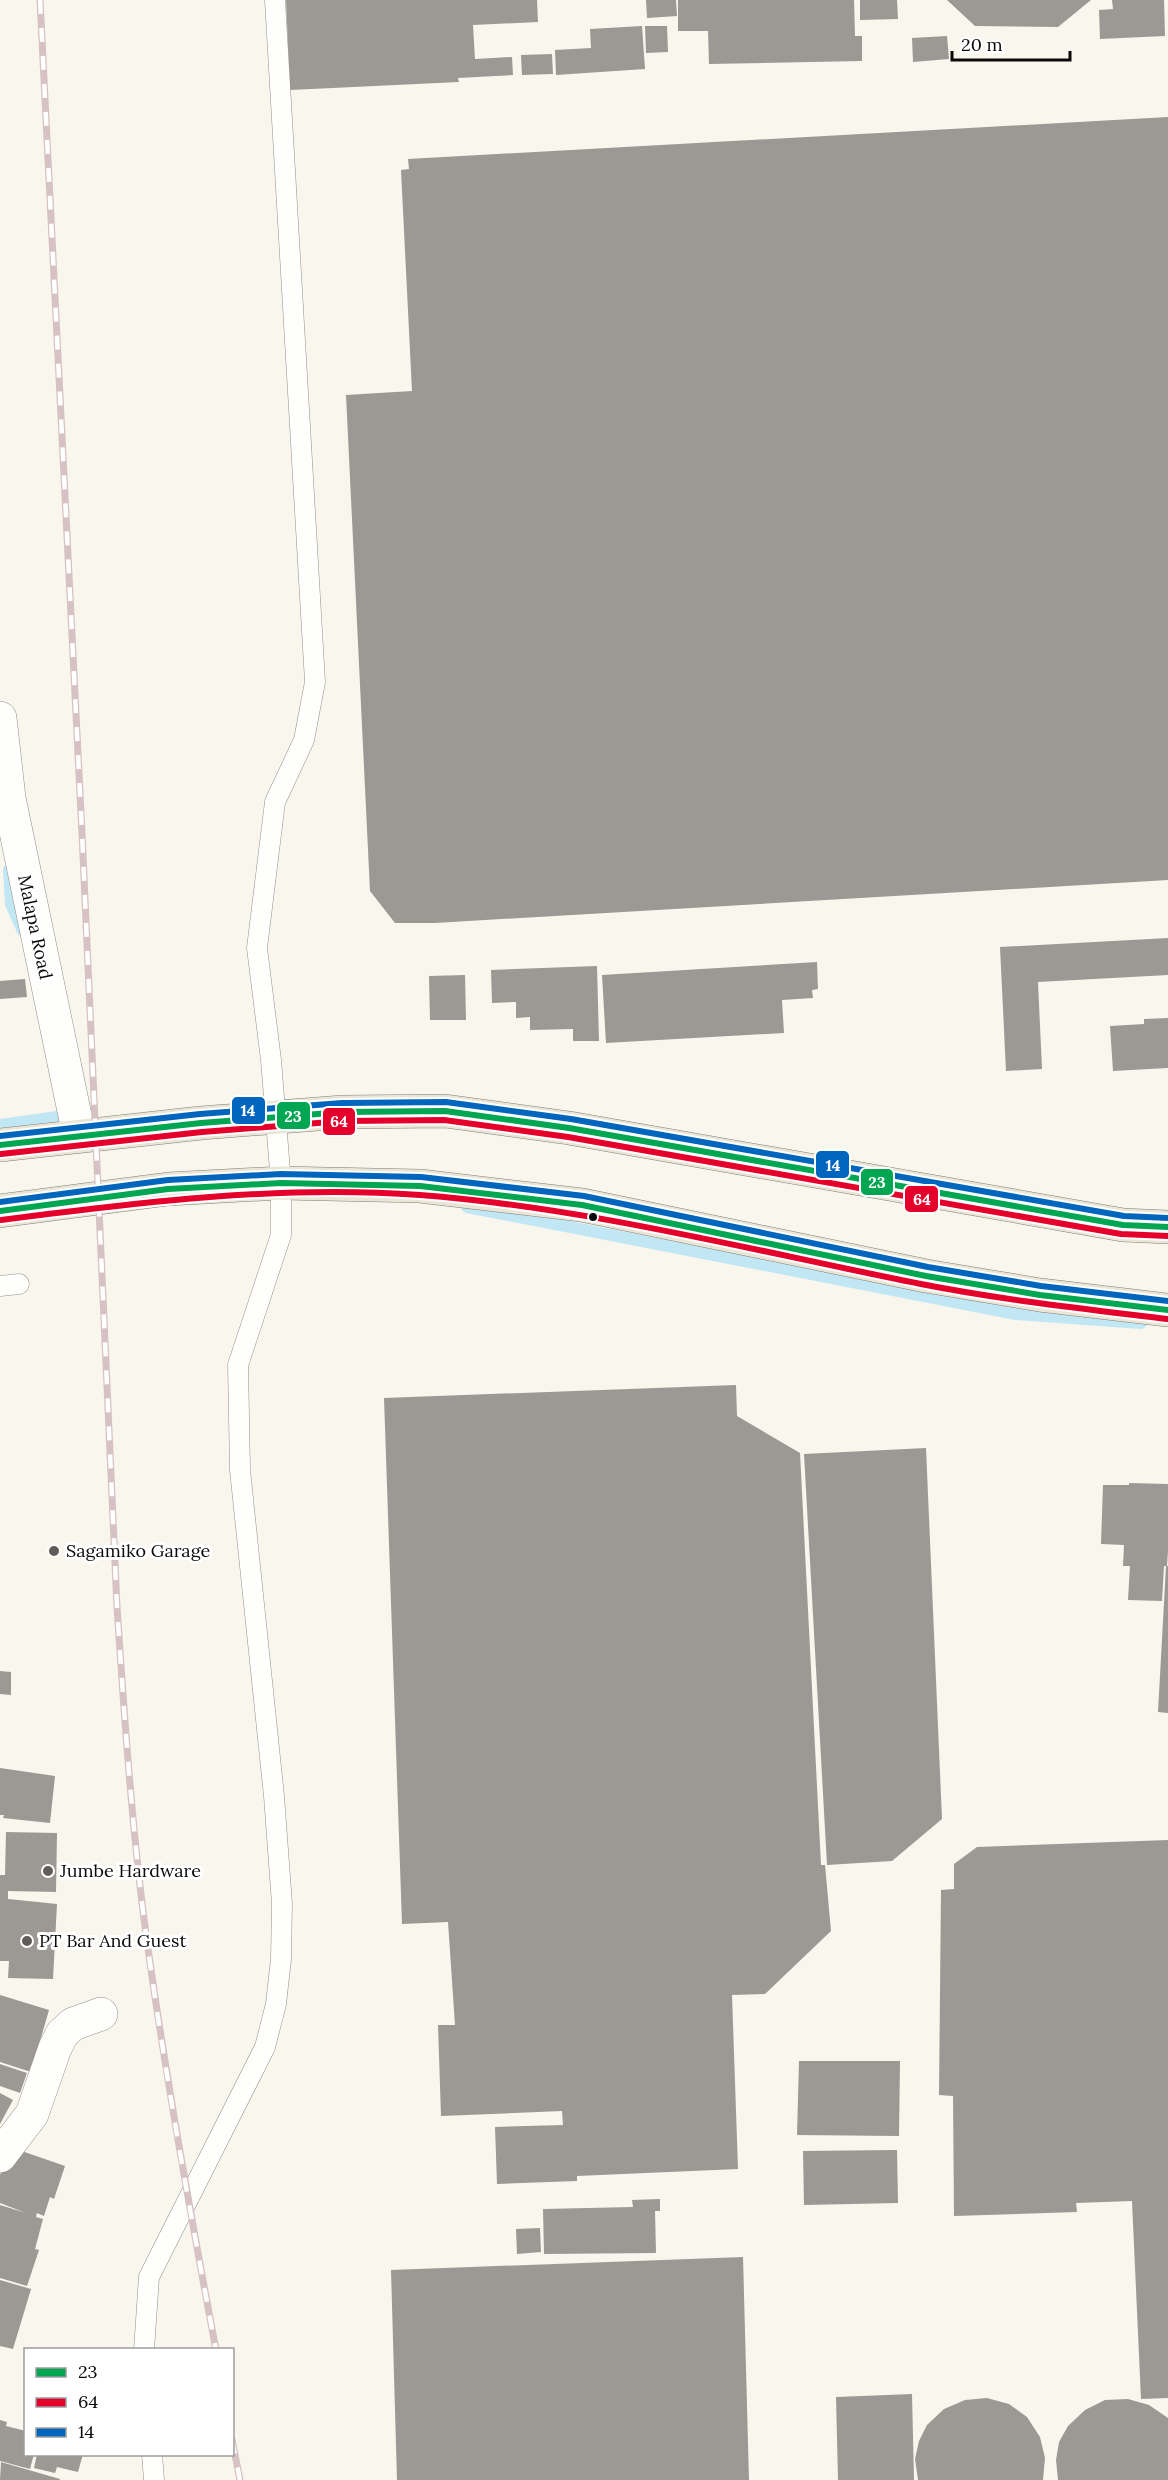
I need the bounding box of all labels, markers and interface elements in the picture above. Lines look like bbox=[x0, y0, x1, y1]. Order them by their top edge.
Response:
scale bar bbox=[952, 24, 1070, 62]
text: 20 m bbox=[961, 33, 1003, 56]
street label: Malapa Road bbox=[13, 872, 58, 982]
line badge: 14 bbox=[231, 1096, 266, 1125]
text: 14 bbox=[240, 1100, 256, 1120]
line badge: 23 bbox=[276, 1101, 311, 1130]
text: 23 bbox=[284, 1106, 302, 1126]
line badge: 64 bbox=[322, 1107, 356, 1136]
text: 64 bbox=[330, 1111, 348, 1131]
line badge: 14 bbox=[815, 1150, 850, 1179]
text: 14 bbox=[825, 1155, 841, 1175]
line badge: 23 bbox=[860, 1168, 894, 1196]
text: 23 bbox=[868, 1172, 886, 1192]
line badge: 64 bbox=[904, 1185, 939, 1213]
text: 64 bbox=[913, 1189, 931, 1209]
unlabelled marker bbox=[587, 1211, 599, 1223]
place label: Sagamiko Garage bbox=[66, 1539, 210, 1562]
marker: Sagamiko Garage bbox=[47, 1544, 61, 1558]
place label: Jumbe Hardware bbox=[59, 1859, 201, 1882]
marker: Jumbe Hardware bbox=[41, 1864, 55, 1878]
place label: PT Bar And Guest bbox=[39, 1929, 186, 1952]
marker: PT Bar And Guest bbox=[20, 1934, 34, 1948]
legend bbox=[24, 2348, 234, 2456]
text: 23 bbox=[78, 2360, 97, 2383]
text: 64 bbox=[78, 2390, 98, 2413]
text: 14 bbox=[78, 2420, 95, 2443]

